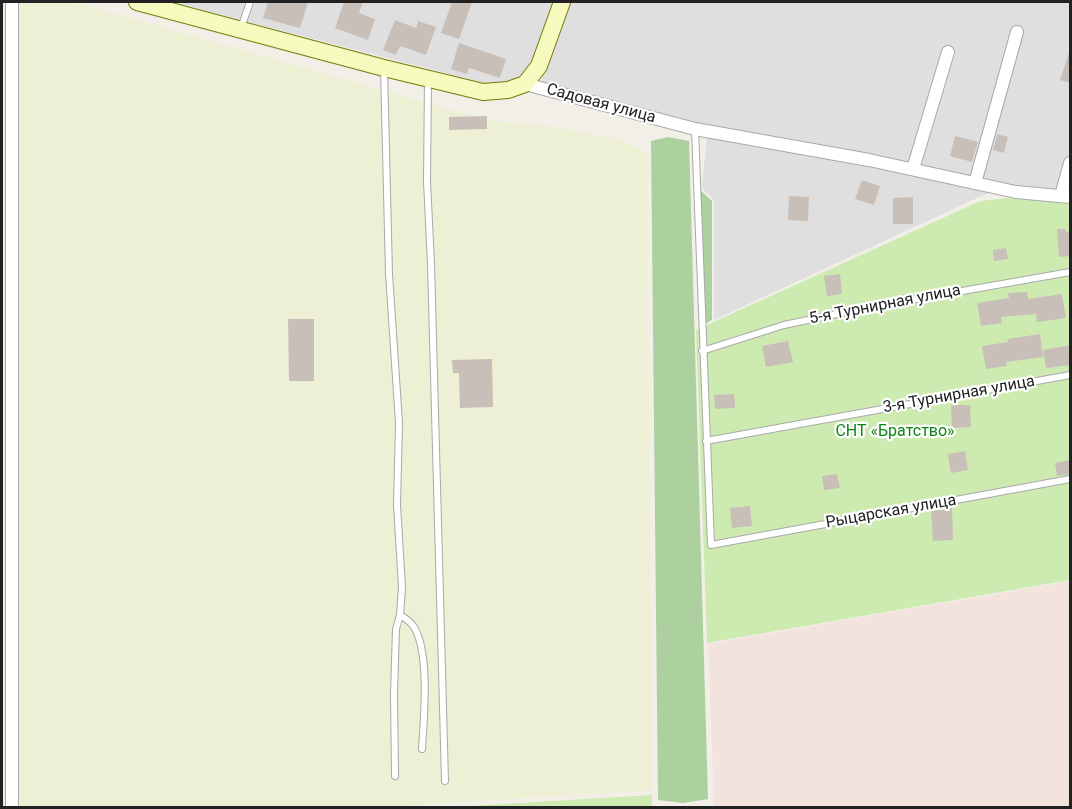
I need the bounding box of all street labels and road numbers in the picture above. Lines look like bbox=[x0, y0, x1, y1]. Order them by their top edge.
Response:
street label: Садовая улица bbox=[544, 80, 658, 128]
street label: 5-я Турнирная улица bbox=[808, 281, 962, 329]
street label: 3-я Турнирная улица bbox=[882, 372, 1036, 418]
street label: Рыцарская улица bbox=[824, 491, 958, 533]

